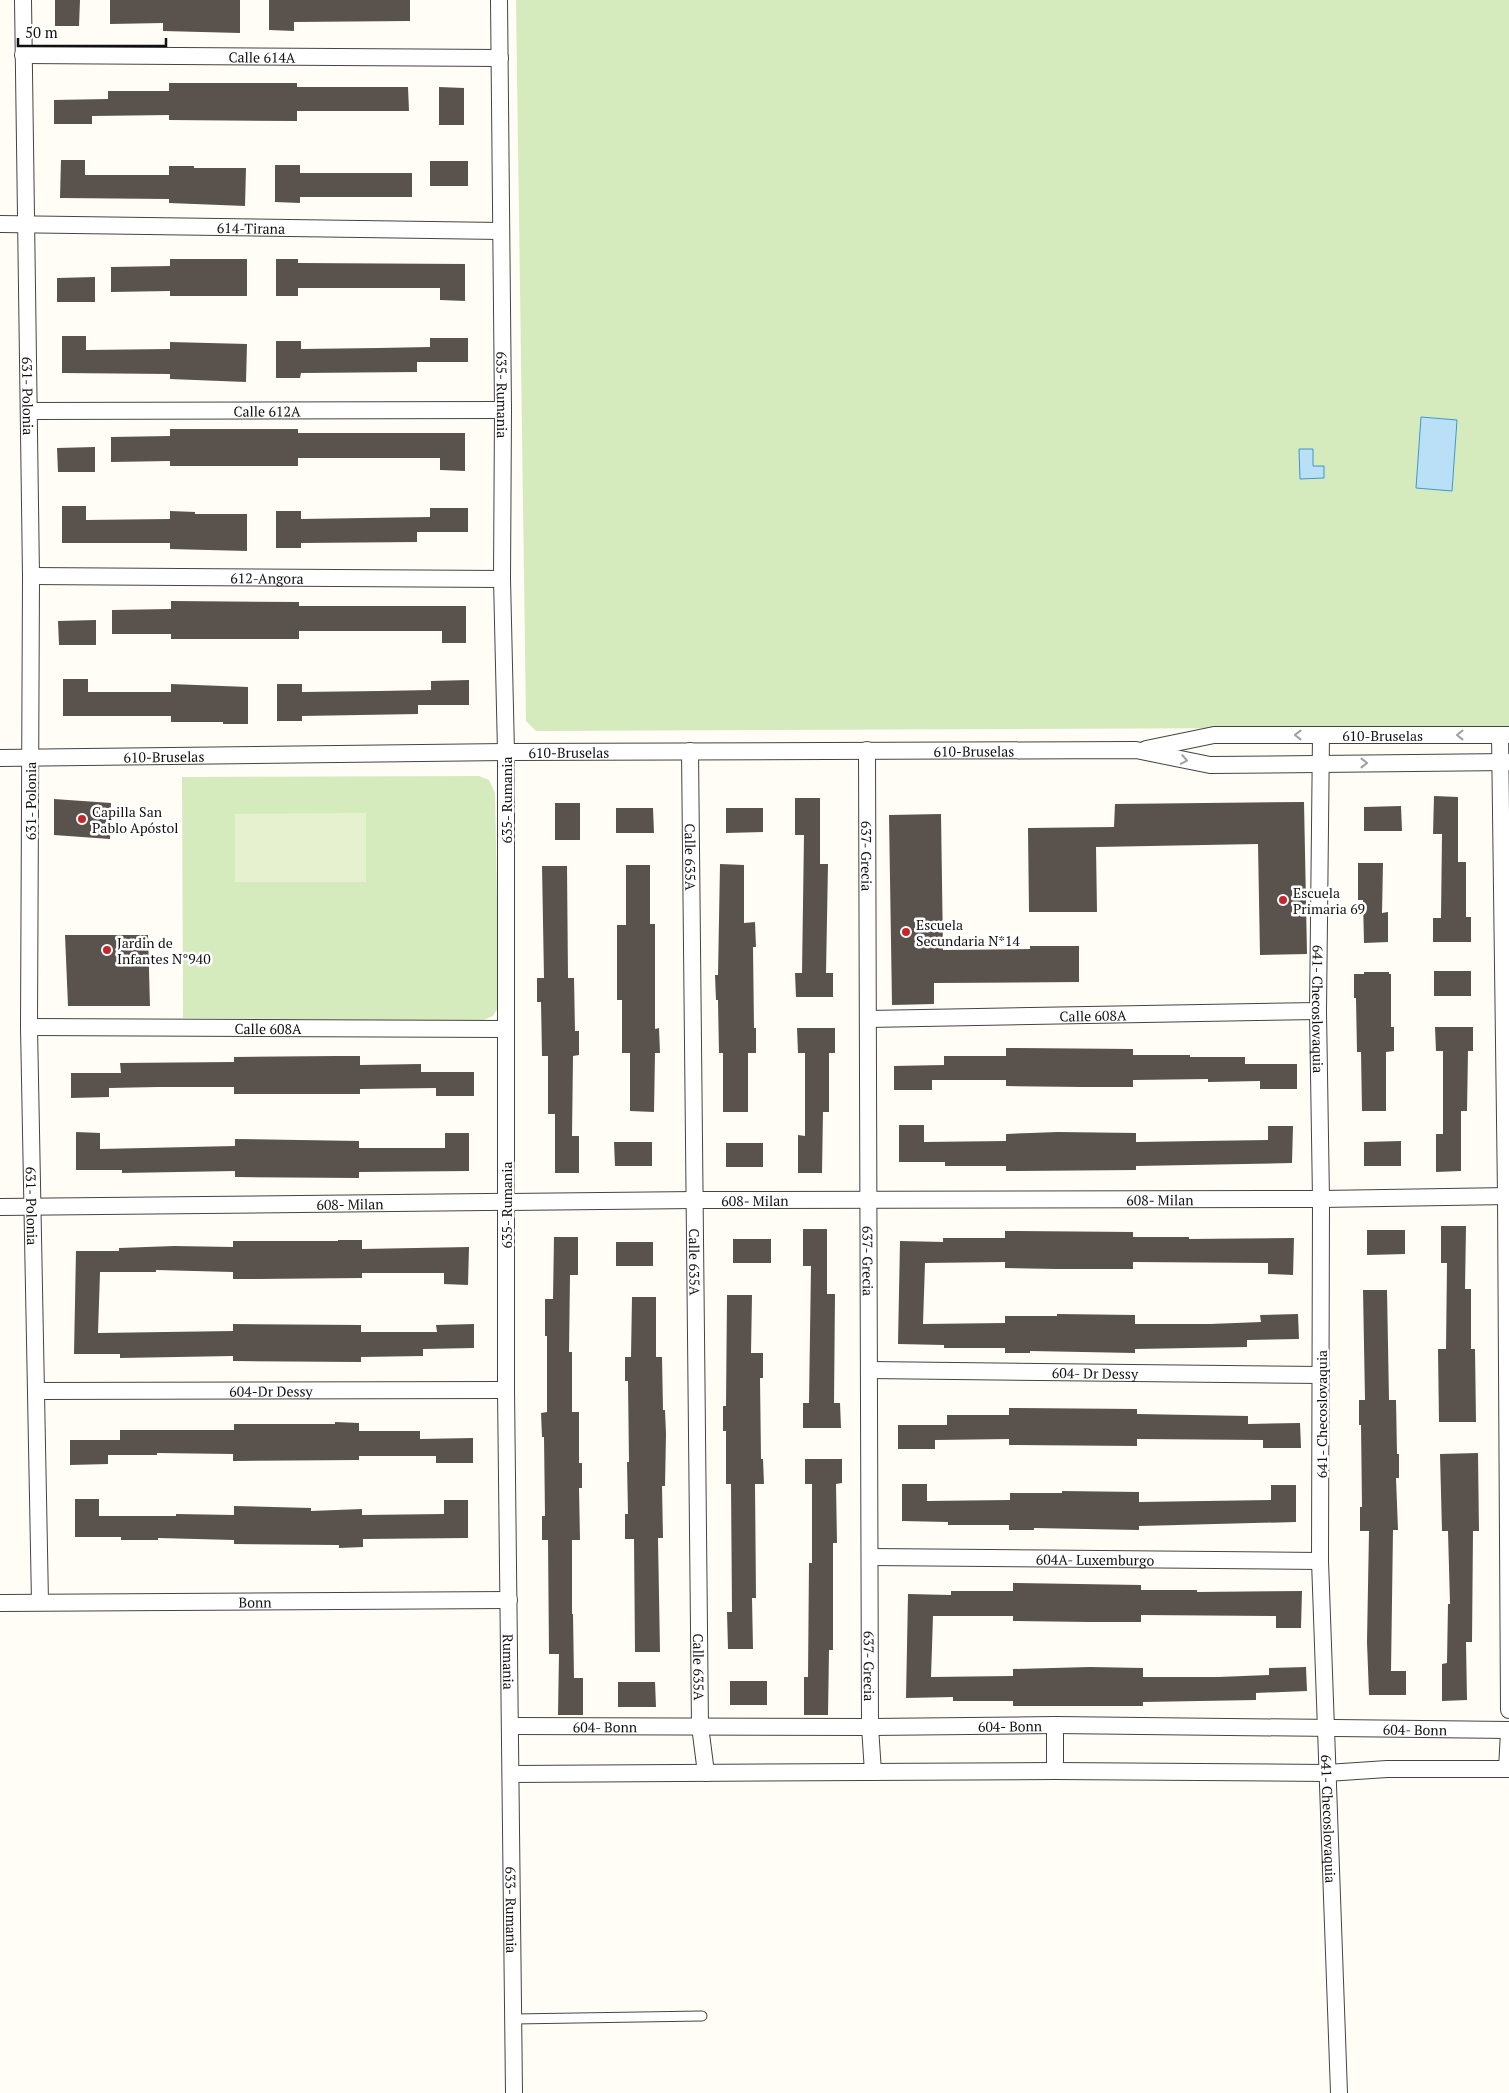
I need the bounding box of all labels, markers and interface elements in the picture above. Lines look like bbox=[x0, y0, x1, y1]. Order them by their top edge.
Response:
scale bar bbox=[18, 15, 165, 47]
text: 50 m bbox=[25, 22, 58, 42]
street label: Calle 614A bbox=[228, 47, 296, 66]
street label: 614-Tirana bbox=[217, 218, 285, 237]
street label: 635- Rumania bbox=[493, 351, 513, 439]
street label: 631- Polonia bbox=[18, 357, 39, 435]
street label: Calle 612A bbox=[233, 401, 301, 420]
street label: 612-Angora bbox=[230, 568, 304, 587]
street label: 610-Bruselas bbox=[1342, 726, 1423, 745]
one-way arrow bbox=[1294, 730, 1302, 740]
one-way arrow bbox=[1456, 730, 1464, 740]
street label: 610-Bruselas bbox=[933, 741, 1014, 760]
street label: 610-Bruselas bbox=[528, 742, 609, 761]
street label: 610-Bruselas bbox=[123, 746, 205, 766]
one-way arrow bbox=[1180, 754, 1189, 764]
street label: 635- Rumania bbox=[497, 757, 516, 843]
one-way arrow bbox=[1360, 758, 1368, 768]
street label: 631- Polonia bbox=[21, 762, 40, 840]
place label: Capilla San Pablo Apóstol bbox=[92, 802, 179, 837]
marker: Capilla San Pablo Apóstol bbox=[76, 813, 88, 825]
street label: 637- Grecia bbox=[858, 821, 877, 891]
street label: Calle 635A bbox=[681, 823, 701, 891]
place label: Escuela Primaria 69 bbox=[1293, 883, 1365, 918]
marker: Escuela Primaria 69 bbox=[1277, 894, 1289, 906]
place label: Escuela Secundaria N*14 bbox=[916, 915, 1021, 950]
marker: Escuela Secundaria N*14 bbox=[900, 926, 912, 938]
place label: Jardin de Infantes N°940 bbox=[117, 933, 211, 968]
marker: Jardin de Infantes N°940 bbox=[101, 944, 113, 956]
street label: 641- Checoslovaquia bbox=[1308, 945, 1328, 1073]
street label: Calle 608A bbox=[1059, 1005, 1127, 1025]
street label: Calle 608A bbox=[234, 1018, 302, 1038]
street label: 635- Rumania bbox=[497, 1162, 516, 1248]
street label: 631- Polonia bbox=[22, 1166, 43, 1245]
street label: 608- Milan bbox=[721, 1190, 789, 1209]
street label: 608- Milan bbox=[1126, 1190, 1194, 1209]
street label: 608- Milan bbox=[316, 1194, 384, 1213]
street label: 637- Grecia bbox=[859, 1226, 878, 1296]
street label: Calle 635A bbox=[685, 1228, 705, 1296]
street label: 641- Checoslovaquia bbox=[1312, 1350, 1331, 1478]
street label: 604- Dr Dessy bbox=[1052, 1363, 1139, 1382]
street label: 604-Dr Dessy bbox=[229, 1381, 314, 1400]
street label: 604A- Luxemburgo bbox=[1036, 1549, 1155, 1569]
street label: Bonn bbox=[238, 1592, 272, 1611]
street label: 637- Grecia bbox=[860, 1631, 879, 1701]
street label: Calle 635A bbox=[690, 1633, 709, 1701]
street label: Rumania bbox=[499, 1634, 519, 1690]
street label: 604- Bonn bbox=[978, 1716, 1043, 1735]
street label: 604- Bonn bbox=[573, 1717, 638, 1736]
street label: 604- Bonn bbox=[1383, 1719, 1448, 1739]
street label: 641- Checoslovaquia bbox=[1317, 1754, 1341, 1883]
street label: 633- Rumania bbox=[502, 1866, 522, 1953]

